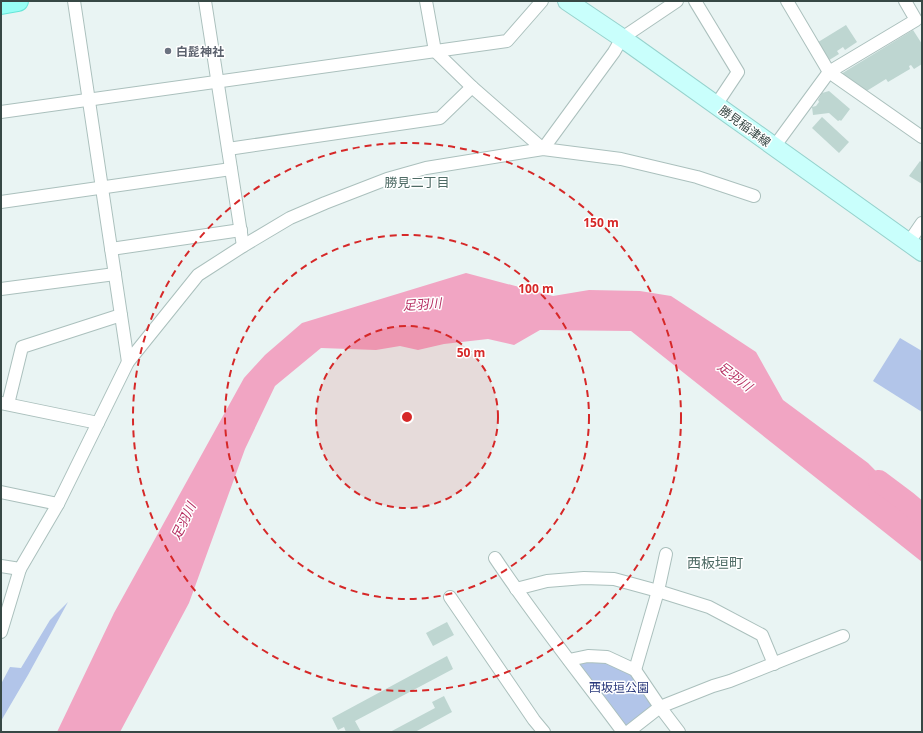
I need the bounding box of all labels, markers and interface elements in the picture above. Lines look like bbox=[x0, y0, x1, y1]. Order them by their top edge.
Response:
place label: 白髭神社 bbox=[176, 43, 224, 60]
marker: 白髭神社 bbox=[163, 46, 173, 56]
street label: 勝見稲津線 bbox=[716, 101, 774, 151]
district label: 勝見二丁目 bbox=[384, 173, 450, 191]
text: 150 m bbox=[583, 214, 619, 231]
text: 100 m bbox=[518, 280, 554, 297]
water label: 足羽川 bbox=[402, 294, 444, 314]
text: 50 m bbox=[457, 344, 485, 361]
water label: 足羽川 bbox=[714, 357, 758, 396]
centre of rings bbox=[400, 410, 414, 424]
water label: 足羽川 bbox=[166, 498, 201, 542]
district label: 西板垣町 bbox=[687, 553, 743, 572]
park label: 西坂垣公園 bbox=[589, 679, 649, 696]

